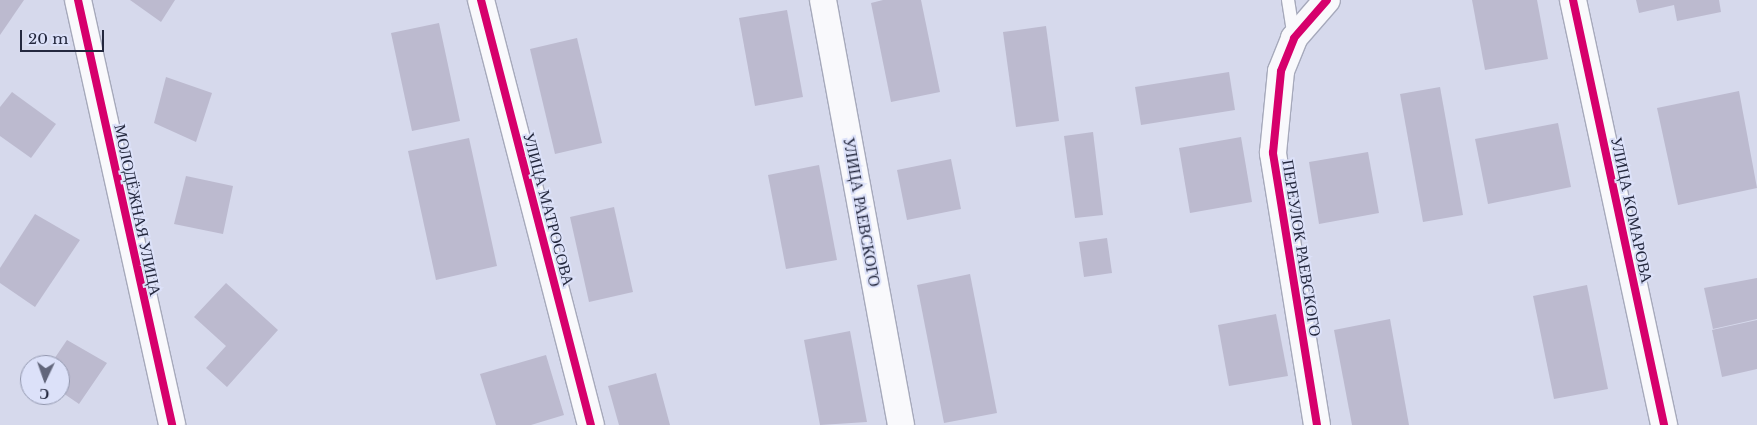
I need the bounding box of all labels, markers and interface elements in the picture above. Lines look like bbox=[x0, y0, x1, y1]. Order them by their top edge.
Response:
scale bar bbox=[22, 20, 106, 52]
text: 20 m bbox=[28, 29, 68, 48]
street label: МОЛОДЁЖНАЯ УЛИЦА bbox=[110, 122, 166, 298]
street label: УЛИЦА МАТРОСОВА bbox=[519, 130, 579, 288]
street label: УЛИЦА КОМАРОВА bbox=[1607, 135, 1657, 285]
street label: УЛИЦА РАЕВСКОГО bbox=[839, 136, 885, 288]
street label: ПЕРЕУЛОК РАЕВСКОГО bbox=[1279, 158, 1325, 338]
north arrow bbox=[20, 355, 70, 405]
text: С bbox=[39, 385, 50, 403]

